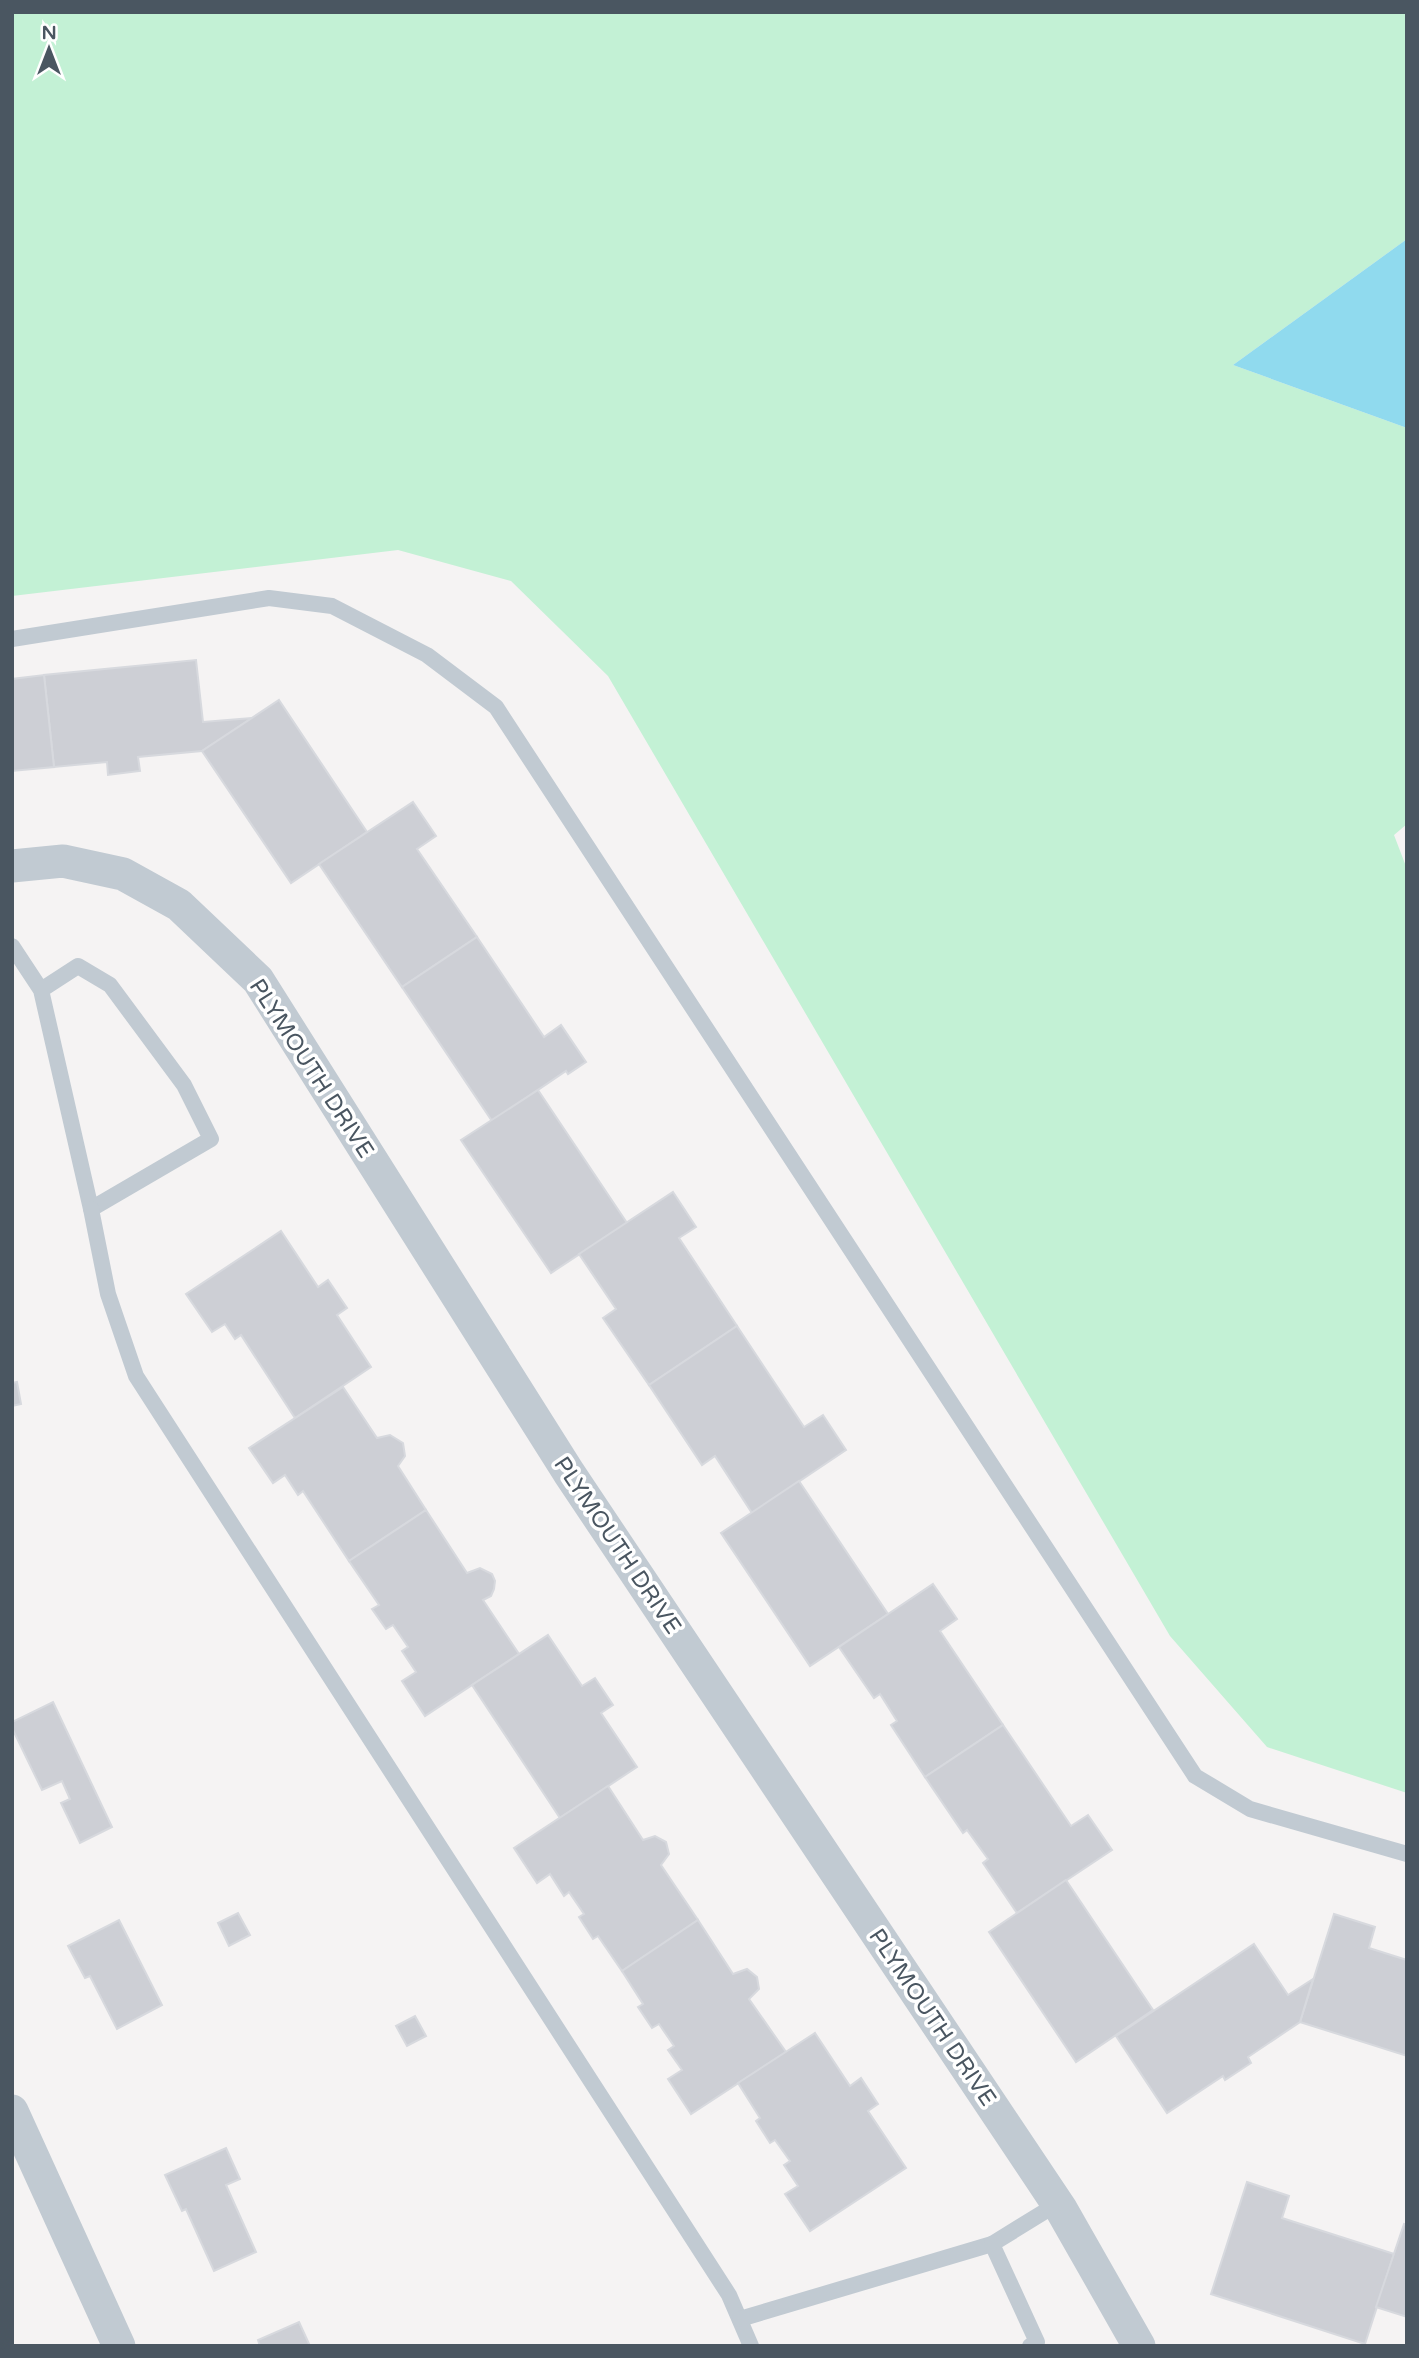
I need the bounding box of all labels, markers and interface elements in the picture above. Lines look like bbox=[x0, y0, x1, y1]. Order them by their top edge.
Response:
north arrow bbox=[14, 14, 84, 84]
text: N bbox=[41, 22, 57, 44]
street label: PLYMOUTH DRIVE bbox=[243, 974, 380, 1163]
street label: PLYMOUTH DRIVE bbox=[547, 1452, 687, 1640]
street label: PLYMOUTH DRIVE bbox=[862, 1924, 1002, 2112]

